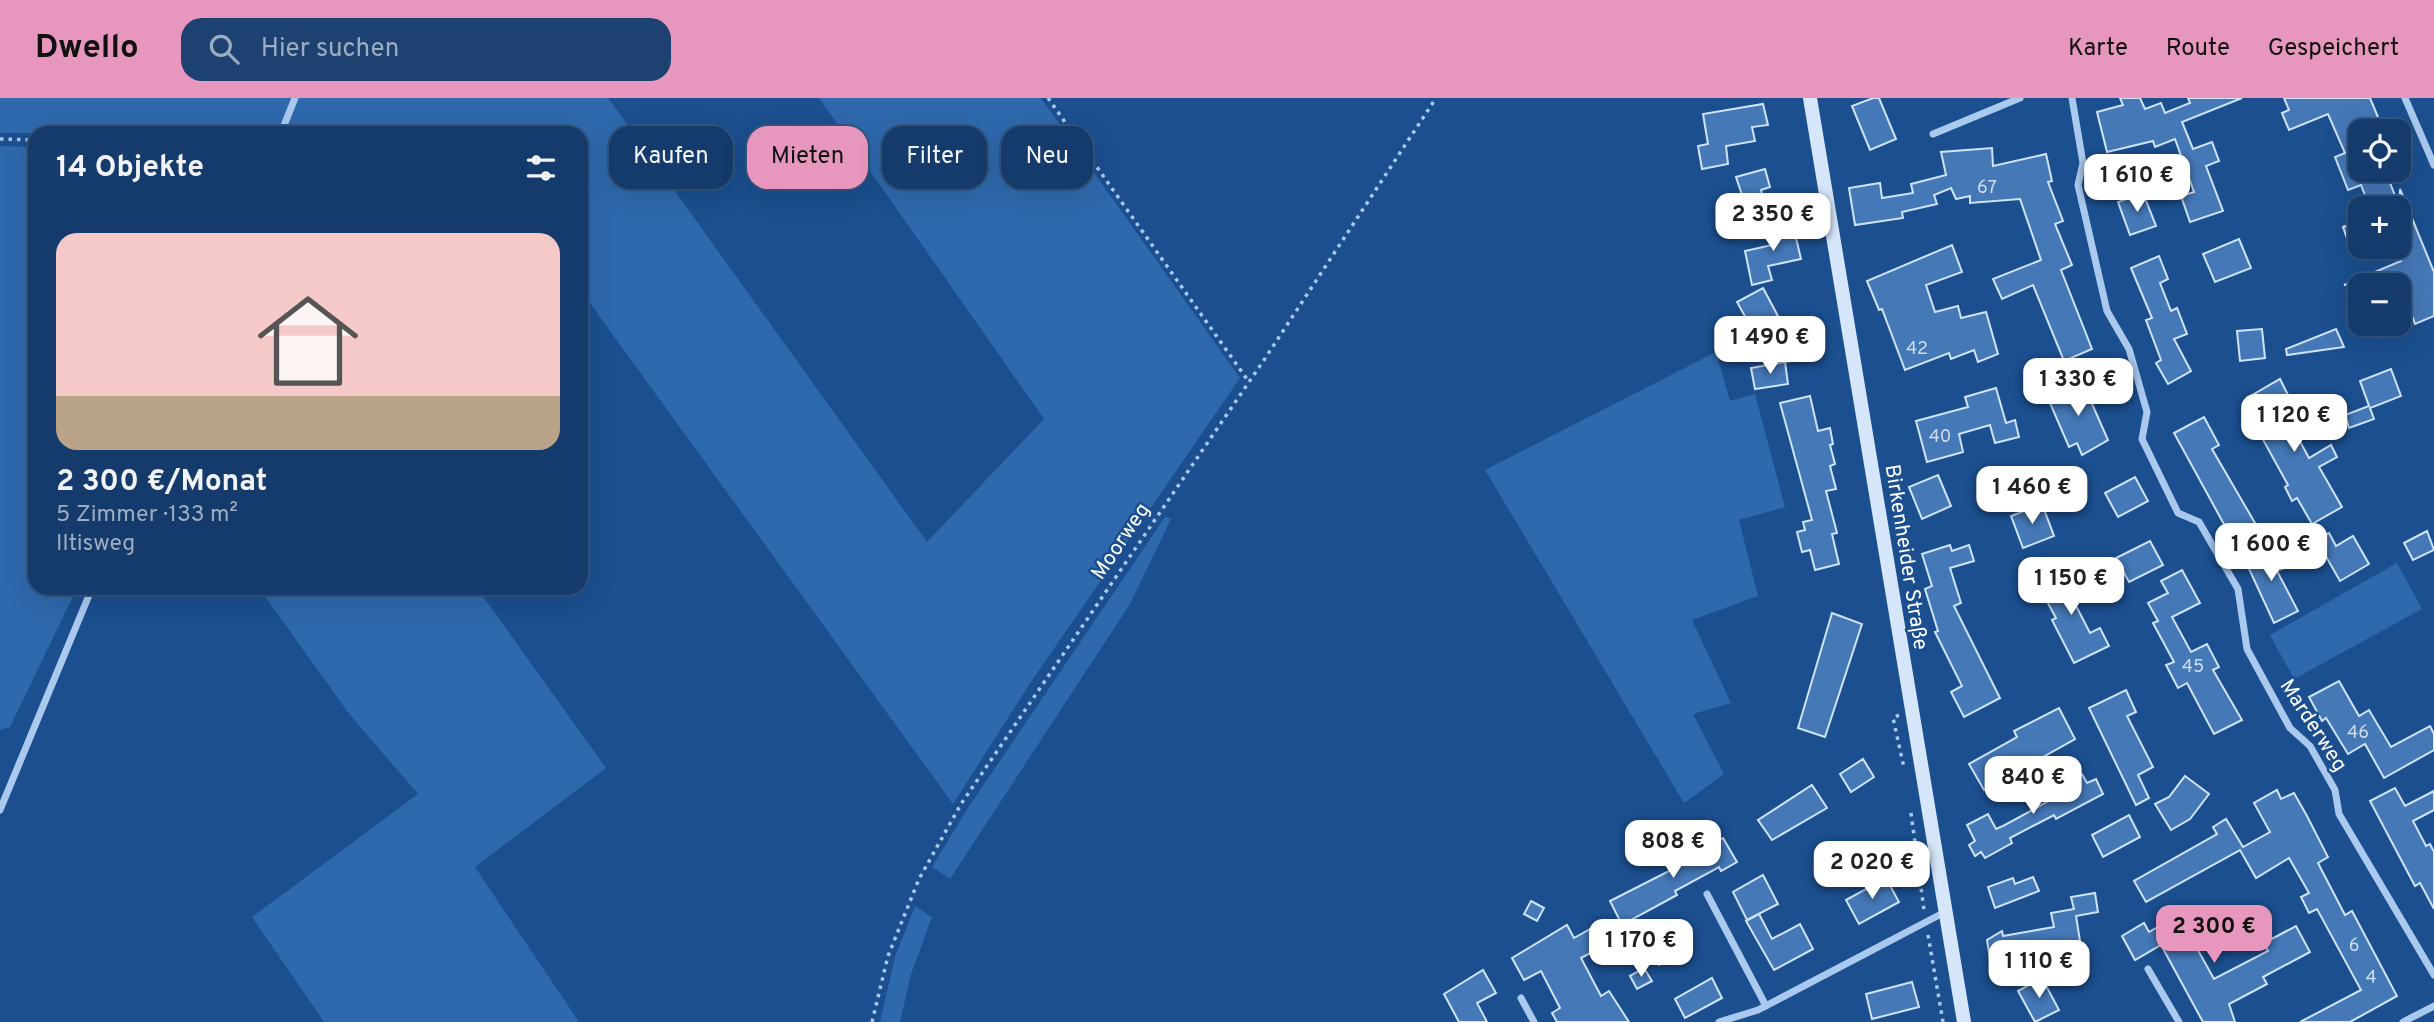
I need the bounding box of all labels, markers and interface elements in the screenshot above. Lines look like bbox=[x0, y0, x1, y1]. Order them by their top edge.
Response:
search box bbox=[181, 18, 671, 81]
text: Dwello bbox=[35, 28, 139, 70]
icon: search bbox=[205, 30, 243, 68]
text: Hier suchen bbox=[261, 33, 399, 66]
text: Karte bbox=[2068, 34, 2128, 64]
text: Route bbox=[2166, 34, 2230, 64]
text: Gespeichert bbox=[2268, 34, 2399, 64]
map controls bbox=[2348, 119, 2411, 336]
button: locate bbox=[2348, 119, 2411, 182]
chip: Kaufen bbox=[609, 126, 733, 189]
chip: Mieten bbox=[747, 126, 868, 189]
chip: Filter bbox=[882, 126, 987, 189]
chip: Neu bbox=[1001, 126, 1093, 189]
icon: filters bbox=[522, 149, 560, 187]
text: 14 Objekte bbox=[56, 150, 204, 187]
pin: 1 610 € bbox=[2072, 155, 2202, 214]
text: 1 610 € bbox=[2100, 162, 2174, 191]
house number: 67 bbox=[1977, 177, 1997, 200]
pin: 2 350 € bbox=[1708, 194, 1838, 253]
button: + bbox=[2348, 196, 2411, 259]
text: 2 350 € bbox=[1731, 201, 1815, 230]
button: − bbox=[2348, 273, 2411, 336]
icon: home bbox=[245, 278, 371, 404]
pin: 1 490 € bbox=[1705, 316, 1835, 376]
text: 1 490 € bbox=[1730, 324, 1810, 353]
house number: 42 bbox=[1906, 338, 1928, 361]
pin: 1 330 € bbox=[2013, 358, 2143, 418]
text: 1 330 € bbox=[2039, 366, 2117, 395]
pin: 1 120 € bbox=[2229, 394, 2359, 454]
text: 1 120 € bbox=[2257, 402, 2331, 431]
house number: 40 bbox=[1929, 426, 1951, 449]
street label: Birkenheider Straße bbox=[1878, 463, 1934, 652]
text: 2 300 €/Monat bbox=[56, 464, 267, 501]
pin: 1 460 € bbox=[1967, 466, 2097, 526]
text: 1 460 € bbox=[1992, 474, 2072, 503]
street label: Moorweg bbox=[1086, 498, 1157, 585]
text: 5 Zimmer · 133 m² bbox=[56, 501, 238, 530]
pin: 1 600 € bbox=[2206, 524, 2336, 583]
text: Iltisweg bbox=[56, 530, 135, 559]
text: 1 600 € bbox=[2231, 531, 2311, 560]
pin: 1 150 € bbox=[2006, 558, 2136, 617]
text: 1 150 € bbox=[2034, 565, 2108, 594]
house number: 45 bbox=[2182, 656, 2204, 679]
street label: Marderweg bbox=[2273, 674, 2353, 777]
house number: 46 bbox=[2347, 722, 2369, 745]
pin: 840 € bbox=[1984, 756, 2082, 816]
text: 840 € bbox=[2001, 764, 2065, 793]
pin: 808 € bbox=[1624, 820, 1722, 880]
text: 808 € bbox=[1641, 828, 1705, 857]
pin: 2 020 € bbox=[1807, 842, 1937, 901]
text: 2 020 € bbox=[1830, 849, 1914, 878]
pin: 2 300 € bbox=[2149, 906, 2279, 965]
text: 2 300 € bbox=[2172, 913, 2256, 942]
pin: 1 170 € bbox=[1576, 920, 1706, 979]
text: 1 170 € bbox=[1605, 927, 1677, 956]
house number: 6 bbox=[2349, 935, 2359, 958]
pin: 1 110 € bbox=[1974, 940, 2104, 1000]
text: 1 110 € bbox=[2005, 948, 2073, 977]
house number: 4 bbox=[2365, 967, 2377, 990]

